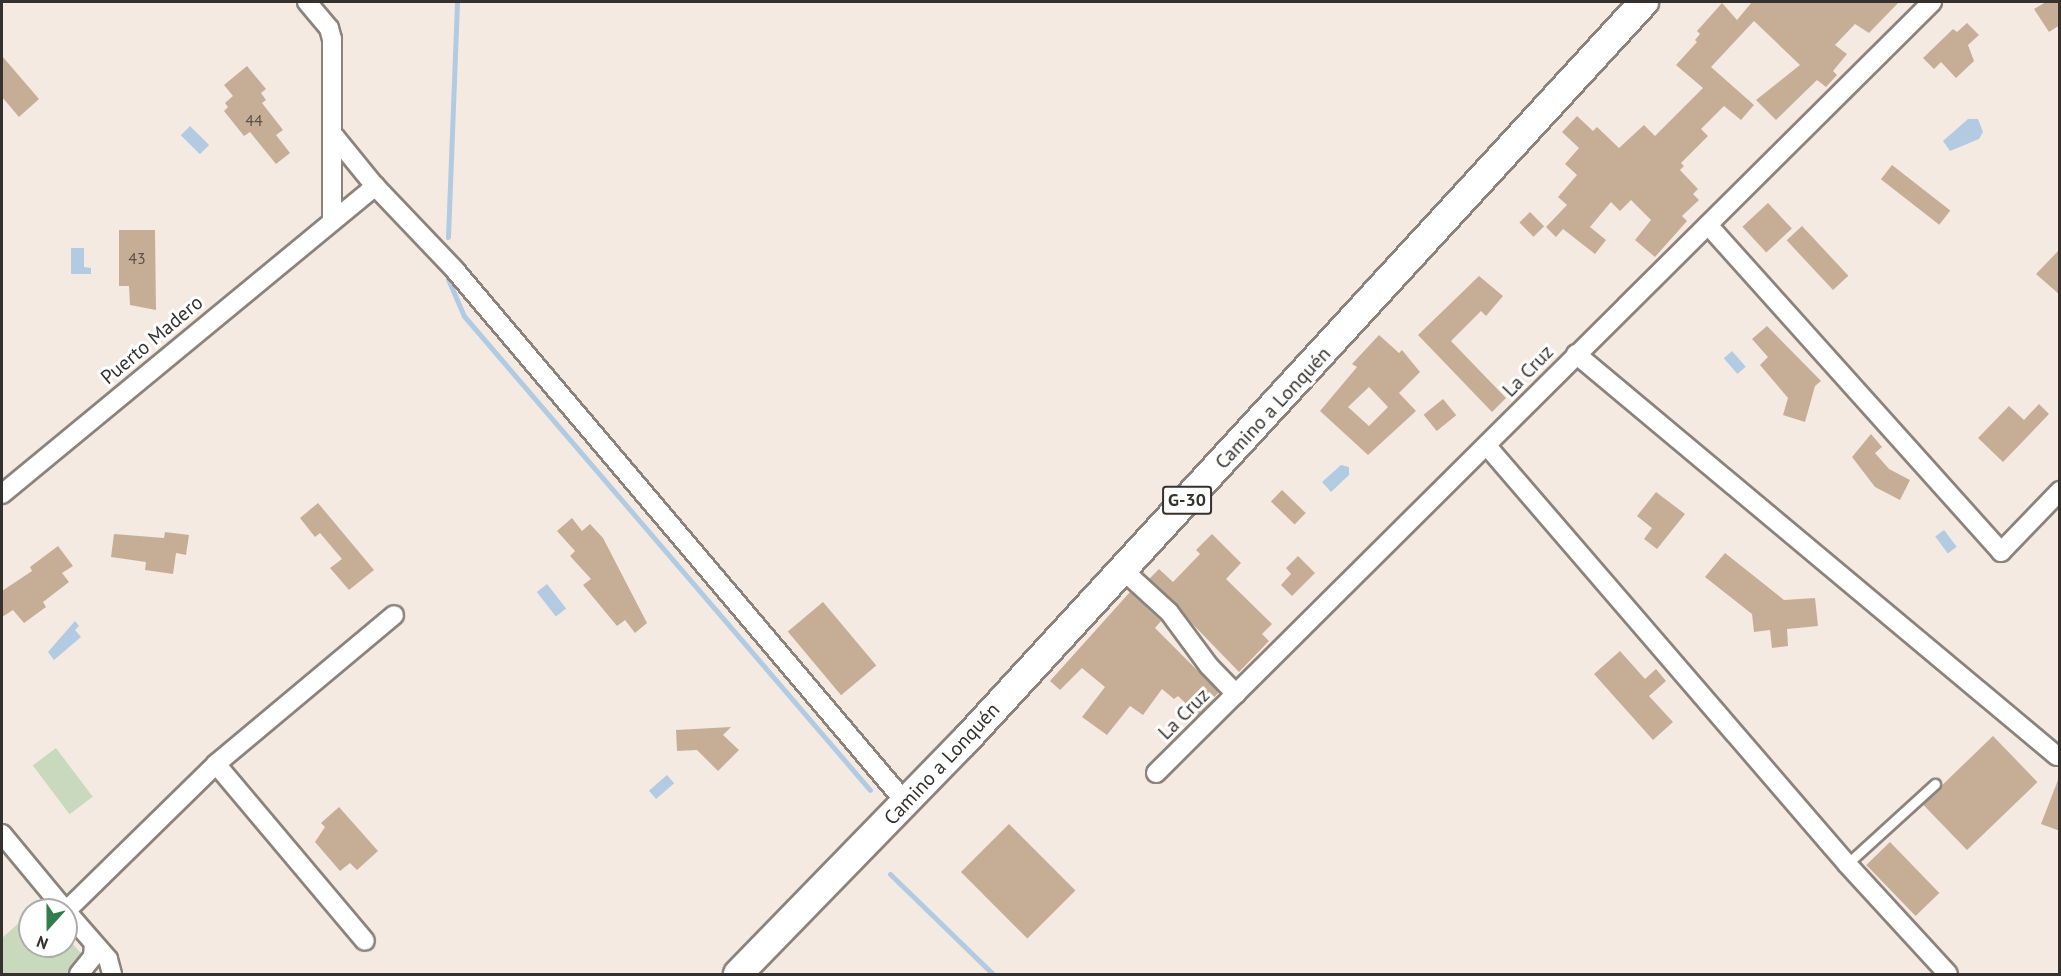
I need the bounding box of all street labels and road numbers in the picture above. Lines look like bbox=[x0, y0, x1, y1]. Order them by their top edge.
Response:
street label: Puerto Madero bbox=[96, 290, 208, 390]
street label: La Cruz bbox=[1498, 340, 1558, 402]
street label: Camino a Lonquén bbox=[1210, 342, 1336, 474]
road number: G-30 bbox=[1162, 485, 1212, 515]
street label: La Cruz bbox=[1153, 683, 1215, 745]
street label: Camino a Lonquén bbox=[879, 698, 1005, 830]

